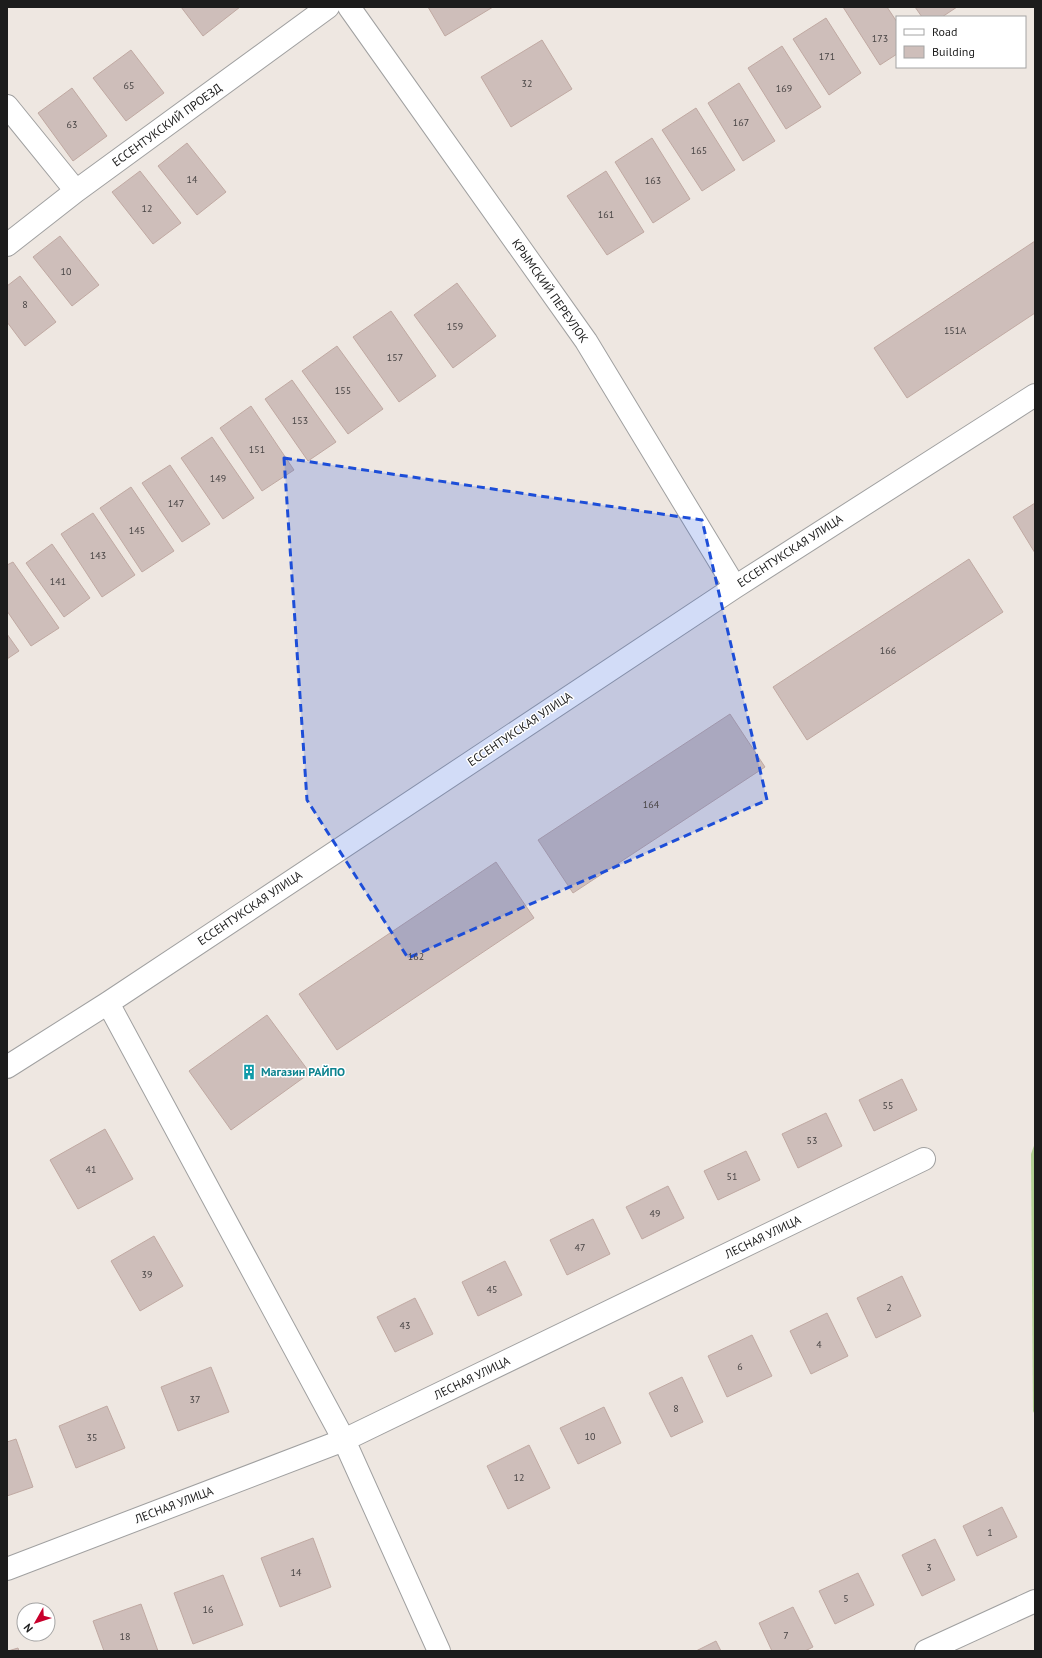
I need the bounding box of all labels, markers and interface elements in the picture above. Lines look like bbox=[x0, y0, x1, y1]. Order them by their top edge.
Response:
legend bbox=[896, 16, 1026, 68]
text: Road bbox=[932, 24, 957, 39]
house number: 173 bbox=[872, 32, 888, 45]
text: Building bbox=[932, 44, 975, 59]
house number: 171 bbox=[819, 50, 835, 63]
house number: 32 bbox=[522, 77, 532, 90]
house number: 65 bbox=[124, 79, 134, 92]
street label: ЕССЕНТУКСКИЙ ПРОЕЗД bbox=[109, 80, 225, 169]
house number: 169 bbox=[776, 82, 792, 95]
house number: 167 bbox=[733, 116, 749, 129]
house number: 63 bbox=[67, 118, 77, 131]
house number: 165 bbox=[691, 144, 707, 157]
house number: 14 bbox=[187, 173, 198, 186]
house number: 163 bbox=[645, 174, 661, 187]
house number: 12 bbox=[142, 202, 152, 215]
house number: 161 bbox=[598, 208, 614, 221]
street label: КРЫМСКИЙ ПЕРЕУЛОК bbox=[509, 236, 592, 345]
house number: 10 bbox=[61, 265, 72, 278]
house number: 8 bbox=[22, 298, 28, 311]
house number: 159 bbox=[447, 320, 463, 333]
house number: 151А bbox=[944, 324, 966, 337]
house number: 157 bbox=[387, 351, 403, 364]
house number: 155 bbox=[335, 384, 351, 397]
house number: 153 bbox=[292, 414, 308, 427]
house number: 151 bbox=[249, 443, 265, 456]
house number: 149 bbox=[210, 472, 226, 485]
house number: 147 bbox=[168, 497, 184, 510]
street label: ЕССЕНТУКСКАЯ УЛИЦА bbox=[734, 511, 845, 590]
house number: 145 bbox=[129, 524, 145, 537]
house number: 143 bbox=[90, 549, 106, 562]
house number: 141 bbox=[50, 575, 66, 588]
house number: 166 bbox=[880, 644, 896, 657]
street label: ЕССЕНТУКСКАЯ УЛИЦА bbox=[465, 688, 575, 769]
house number: 164 bbox=[643, 798, 660, 811]
street label: ЕССЕНТУКСКАЯ УЛИЦА bbox=[195, 867, 305, 948]
house number: 162 bbox=[408, 950, 424, 963]
building icon: Магазин РАЙПО bbox=[240, 1063, 258, 1081]
place label: Магазин РАЙПО bbox=[261, 1064, 345, 1079]
house number: 55 bbox=[883, 1099, 893, 1112]
house number: 53 bbox=[807, 1134, 817, 1147]
house number: 41 bbox=[86, 1163, 96, 1176]
house number: 51 bbox=[727, 1170, 737, 1183]
house number: 49 bbox=[650, 1207, 660, 1220]
street label: ЛЕСНАЯ УЛИЦА bbox=[721, 1212, 803, 1262]
house number: 47 bbox=[575, 1241, 585, 1254]
house number: 39 bbox=[142, 1268, 152, 1281]
house number: 45 bbox=[487, 1283, 497, 1296]
house number: 2 bbox=[886, 1301, 892, 1314]
house number: 43 bbox=[400, 1319, 410, 1332]
house number: 4 bbox=[816, 1338, 822, 1351]
street label: ЛЕСНАЯ УЛИЦА bbox=[430, 1353, 512, 1403]
house number: 6 bbox=[737, 1360, 743, 1373]
house number: 37 bbox=[190, 1393, 200, 1406]
house number: 8 bbox=[673, 1402, 679, 1415]
house number: 10 bbox=[585, 1430, 596, 1443]
house number: 35 bbox=[87, 1431, 97, 1444]
house number: 12 bbox=[514, 1471, 524, 1484]
street label: ЛЕСНАЯ УЛИЦА bbox=[132, 1483, 215, 1527]
house number: 1 bbox=[987, 1526, 993, 1539]
house number: 3 bbox=[926, 1561, 932, 1574]
house number: 14 bbox=[291, 1566, 302, 1579]
house number: 5 bbox=[843, 1592, 849, 1605]
north arrow bbox=[16, 1602, 56, 1642]
house number: 16 bbox=[203, 1603, 213, 1616]
text: N bbox=[21, 1621, 36, 1636]
house number: 7 bbox=[783, 1629, 789, 1642]
house number: 18 bbox=[120, 1630, 130, 1643]

